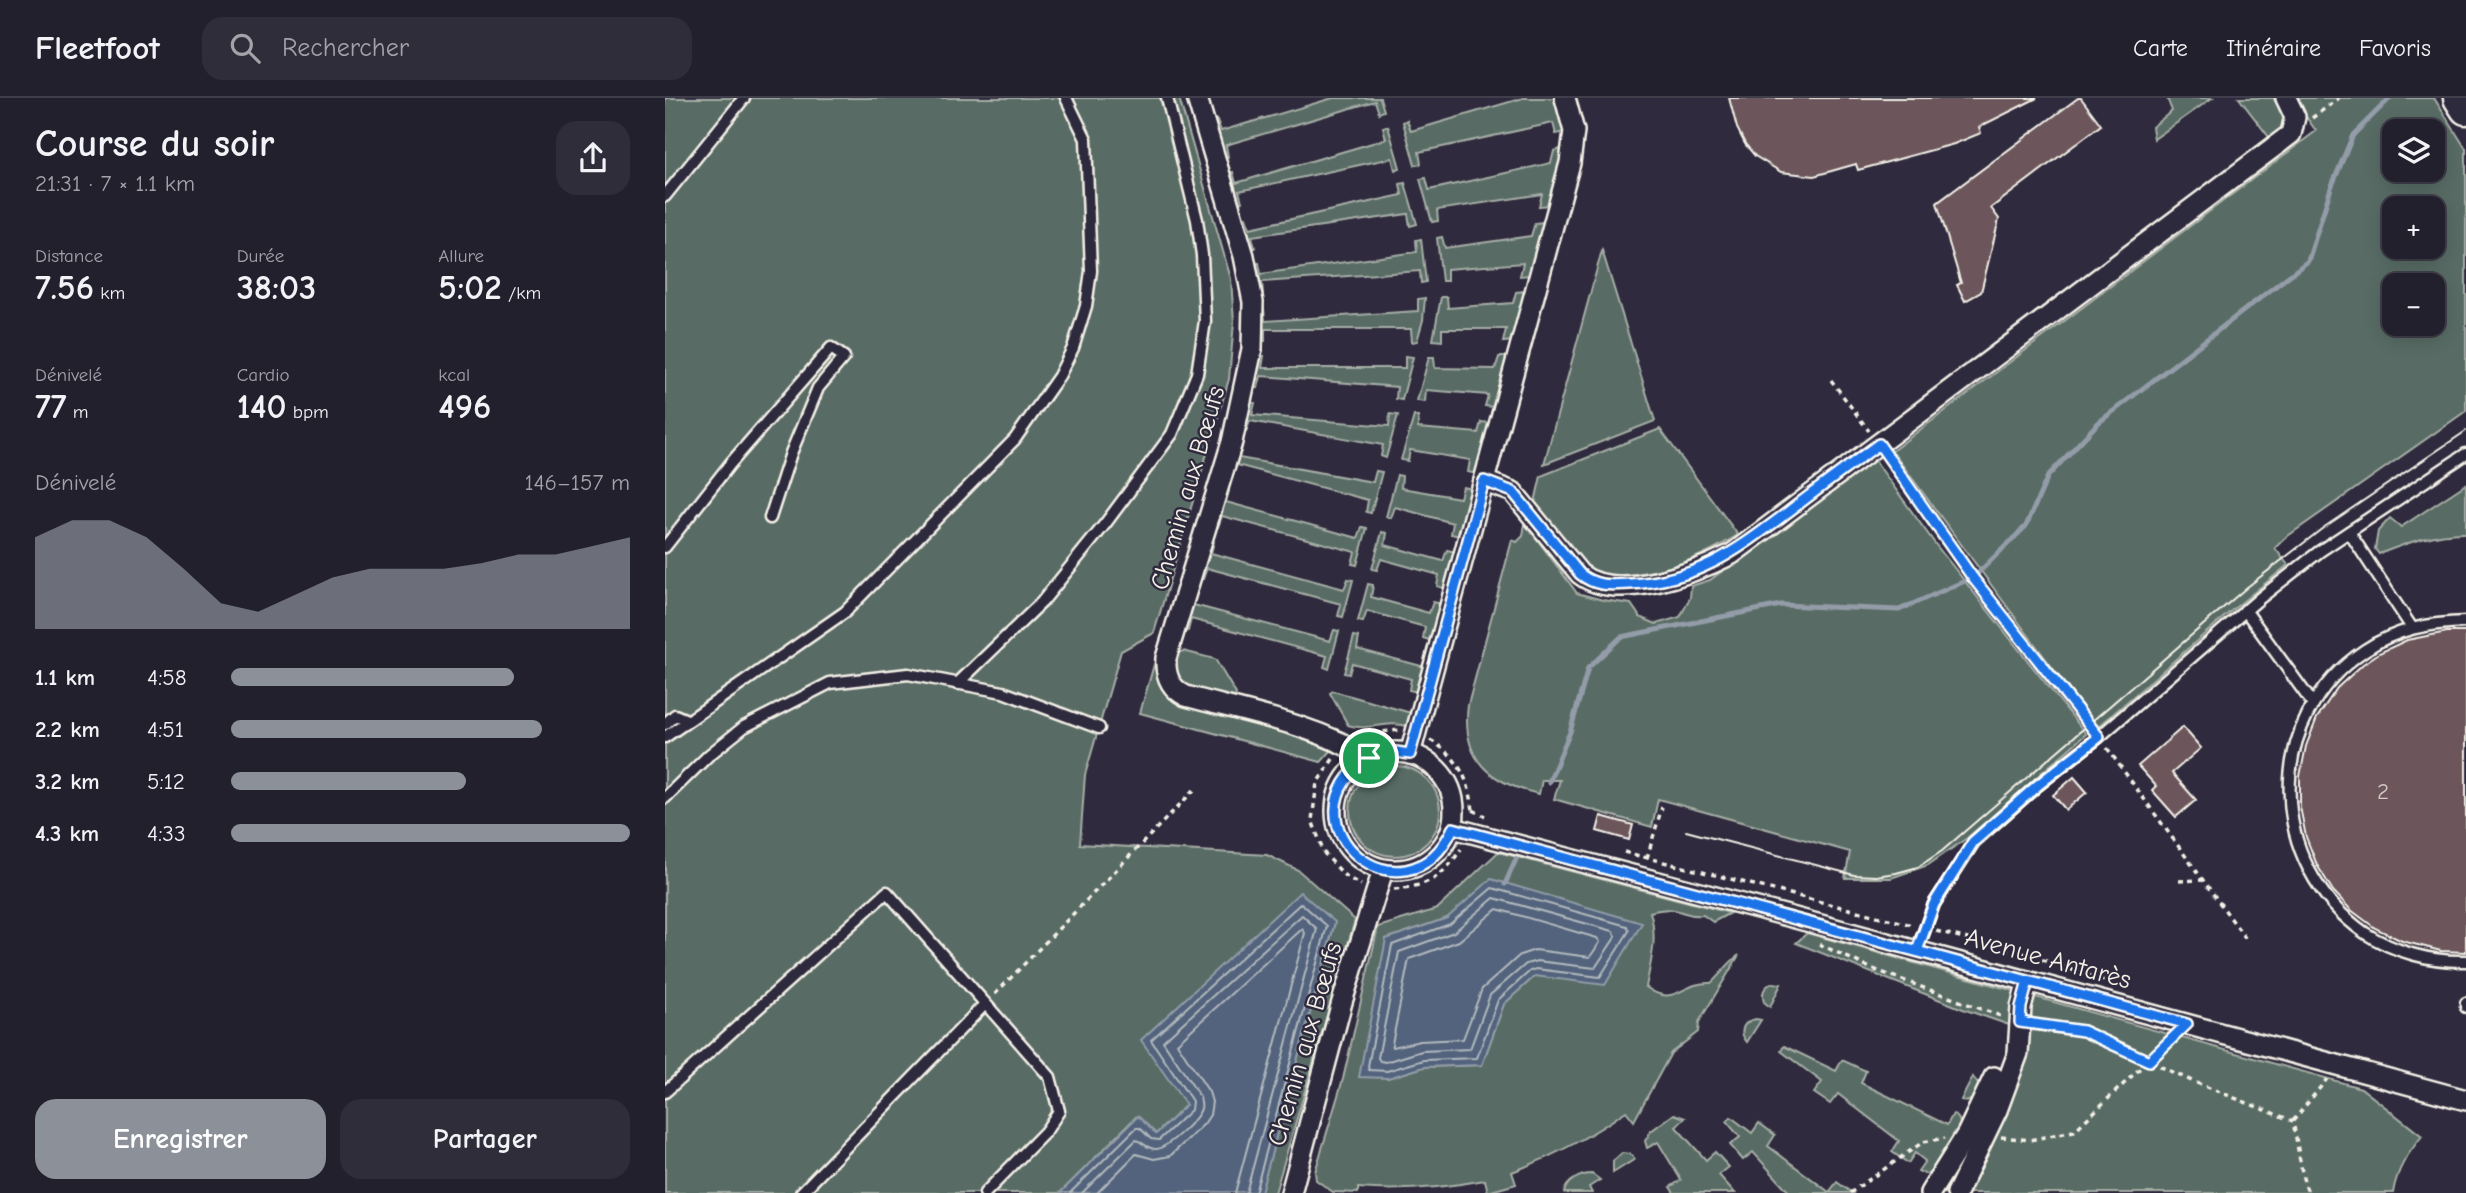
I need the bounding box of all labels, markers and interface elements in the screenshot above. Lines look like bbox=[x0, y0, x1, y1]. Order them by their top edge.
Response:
search box bbox=[202, 17, 692, 80]
text: Fleetfoot bbox=[35, 29, 160, 67]
icon: search bbox=[226, 29, 264, 67]
text: Rechercher bbox=[282, 33, 409, 63]
text: Carte bbox=[2133, 34, 2188, 62]
text: Itinéraire bbox=[2226, 34, 2321, 62]
text: Favoris bbox=[2359, 34, 2431, 62]
map controls bbox=[2382, 119, 2445, 336]
button: layers bbox=[2382, 119, 2445, 182]
button: share bbox=[556, 121, 630, 195]
text: Course du soir bbox=[35, 122, 274, 166]
text: 21:31 · 7 × 1.1 km bbox=[35, 170, 195, 197]
button: + bbox=[2382, 196, 2445, 259]
text: Distance bbox=[35, 245, 103, 267]
text: Durée bbox=[237, 245, 284, 267]
text: Allure bbox=[438, 245, 484, 267]
text: 7.56 bbox=[35, 267, 94, 308]
text: 38:03 bbox=[237, 267, 316, 308]
text: 5:02 bbox=[438, 267, 502, 308]
button: − bbox=[2382, 273, 2445, 336]
text: km bbox=[94, 282, 125, 304]
text: /km bbox=[502, 282, 541, 304]
text: Dénivelé bbox=[35, 364, 102, 386]
text: Cardio bbox=[237, 364, 290, 386]
text: kcal bbox=[438, 364, 470, 386]
street label: Chemin aux Bœufs bbox=[1145, 383, 1231, 593]
text: 77 bbox=[35, 386, 67, 427]
text: 140 bbox=[237, 386, 287, 427]
text: 496 bbox=[438, 386, 491, 427]
text: m bbox=[67, 401, 89, 423]
text: bpm bbox=[287, 401, 329, 423]
text: Dénivelé bbox=[35, 469, 116, 496]
text: 146–157 m bbox=[524, 469, 630, 496]
text: 1.1 km bbox=[35, 664, 95, 691]
text: 4:58 bbox=[147, 664, 187, 691]
text: 2.2 km bbox=[35, 716, 100, 743]
text: 4:51 bbox=[147, 716, 184, 743]
pin bbox=[1339, 728, 1399, 788]
icon: arrive bbox=[1350, 739, 1388, 777]
text: 3.2 km bbox=[35, 768, 100, 795]
text: 5:12 bbox=[147, 768, 185, 795]
house number: 2 bbox=[2377, 778, 2389, 805]
text: 4.3 km bbox=[35, 820, 99, 847]
text: 4:33 bbox=[147, 820, 186, 847]
street label: Avenue Antarès bbox=[1962, 922, 2134, 996]
street label: Chemin aux Bœufs bbox=[1262, 939, 1348, 1149]
button: Enregistrer bbox=[35, 1099, 326, 1179]
button: Partager bbox=[340, 1099, 630, 1179]

